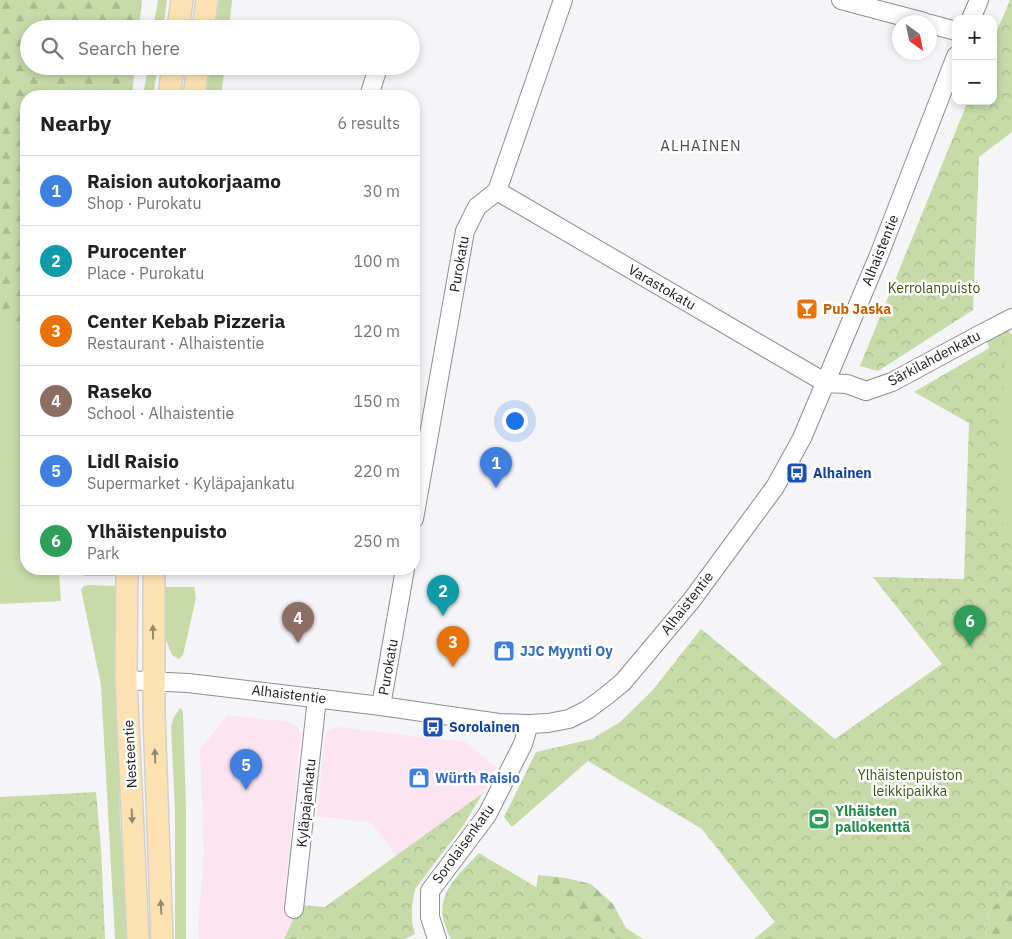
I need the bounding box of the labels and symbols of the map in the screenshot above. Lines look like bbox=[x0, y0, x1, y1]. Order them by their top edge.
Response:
north arrow bbox=[892, 15, 937, 60]
district label: ALHAINEN bbox=[660, 136, 742, 155]
street label: Alhaistentie bbox=[858, 212, 903, 288]
street label: Purokatu bbox=[445, 234, 473, 294]
street label: Varastokatu bbox=[625, 260, 699, 314]
park label: Kerrolanpuisto bbox=[888, 279, 980, 297]
bar icon: Pub Jaska bbox=[795, 297, 819, 321]
place label: Pub Jaska bbox=[823, 300, 891, 318]
street label: Särkilahdenkatu bbox=[885, 326, 983, 390]
your location bbox=[502, 408, 528, 434]
pin: 1 bbox=[480, 447, 512, 488]
bus stop icon: Alhainen bbox=[785, 461, 809, 485]
place label: Alhainen bbox=[813, 464, 872, 482]
street label: Alhaistentie bbox=[657, 568, 717, 638]
pin: 2 bbox=[427, 575, 459, 616]
pin: 4 bbox=[282, 602, 314, 643]
pin: 6 bbox=[954, 605, 986, 646]
one-way arrow bbox=[149, 624, 157, 640]
pin: 3 bbox=[437, 626, 469, 667]
street label: Purokatu bbox=[374, 637, 402, 697]
shop icon: JJC Myynti Oy bbox=[492, 639, 516, 663]
place label: JJC Myynti Oy bbox=[520, 642, 613, 660]
street label: Alhaistentie bbox=[251, 680, 328, 708]
bus stop icon: Sorolainen bbox=[421, 715, 445, 739]
place label: Sorolainen bbox=[449, 718, 520, 736]
street label: Nesteentie bbox=[119, 719, 141, 789]
one-way arrow bbox=[151, 747, 159, 763]
pin: 5 bbox=[230, 749, 262, 790]
street label: Kyläpajankatu bbox=[292, 758, 320, 848]
shop icon: Würth Raisio bbox=[407, 766, 431, 790]
park label: Ylhäistenpuiston leikkipaikka bbox=[857, 766, 963, 800]
place label: Würth Raisio bbox=[435, 769, 520, 787]
street label: Sorolaisenkatu bbox=[428, 801, 498, 887]
place label: Ylhäisten pallokenttä bbox=[835, 802, 910, 836]
sports icon: Ylhäisten pallokenttä bbox=[807, 807, 831, 831]
one-way arrow bbox=[129, 808, 137, 824]
one-way arrow bbox=[156, 898, 164, 914]

